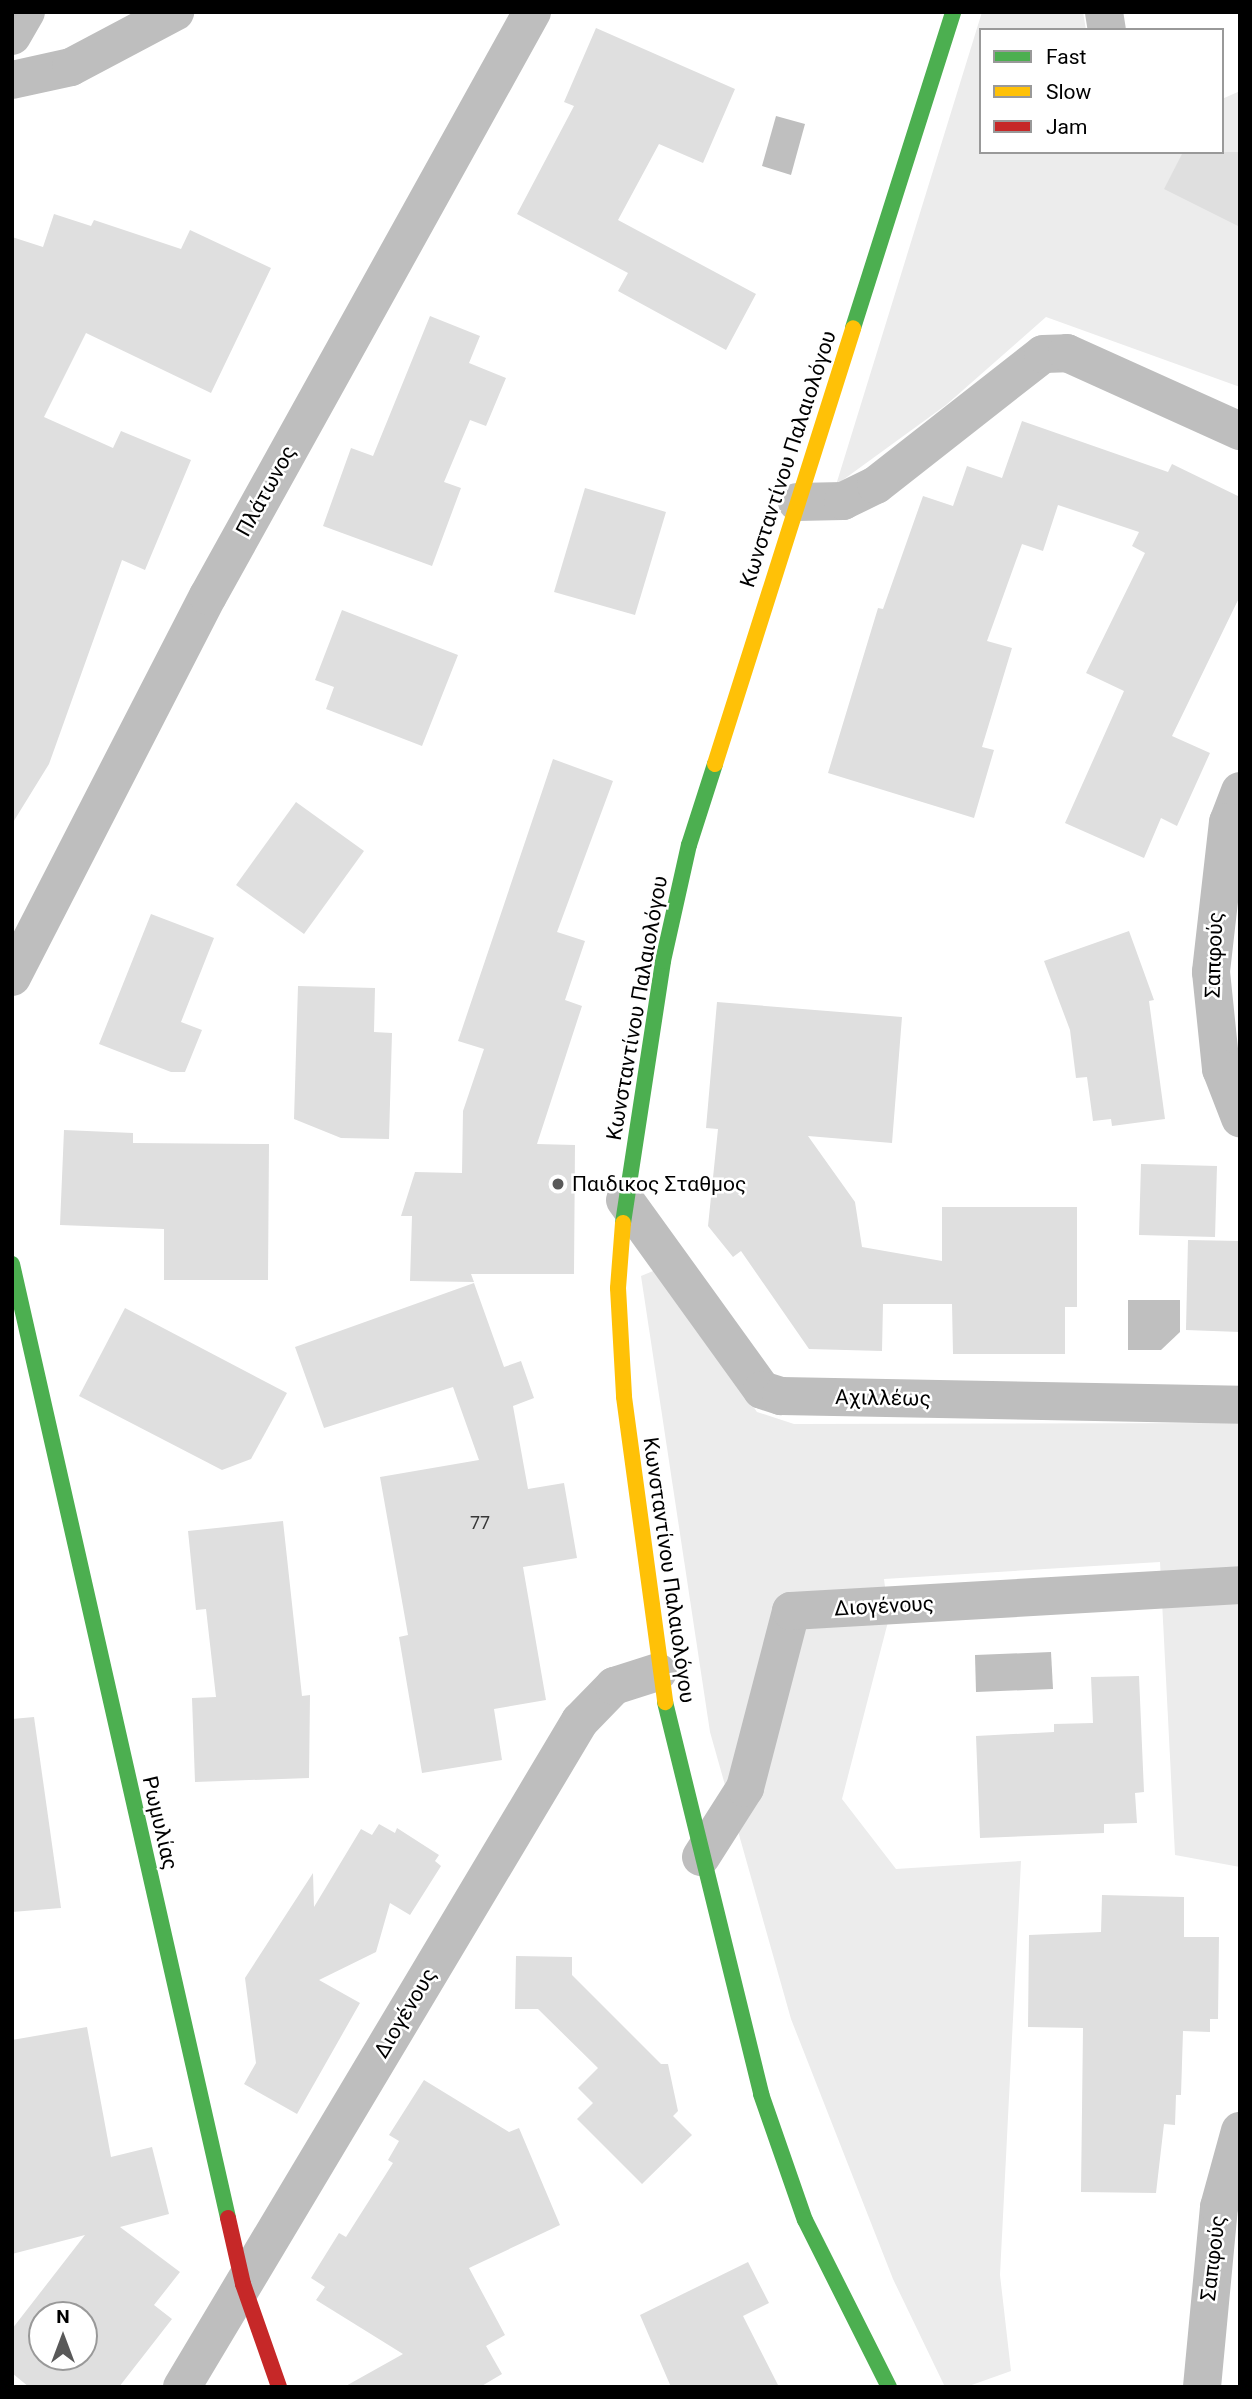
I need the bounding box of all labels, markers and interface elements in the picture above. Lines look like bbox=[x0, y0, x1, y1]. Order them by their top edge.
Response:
legend bbox=[979, 28, 1224, 154]
text: Fast bbox=[1046, 45, 1086, 69]
text: Slow bbox=[1046, 80, 1091, 104]
text: Jam bbox=[1046, 115, 1087, 139]
street label: Κωνσταντίνου Παλαιολόγου bbox=[735, 328, 841, 590]
street label: Πλάτωνος bbox=[231, 441, 301, 541]
street label: Κωνσταντίνου Παλαιολόγου bbox=[601, 874, 673, 1142]
street label: Σαπφούς bbox=[1200, 912, 1228, 998]
place label: Παιδικος Σταθμος bbox=[572, 1171, 746, 1197]
marker: Παιδικος Σταθμος bbox=[550, 1176, 566, 1192]
street label: Αχιλλέως bbox=[835, 1385, 931, 1411]
street label: Κωνσταντίνου Παλαιολόγου bbox=[638, 1435, 700, 1705]
house number: 77 bbox=[470, 1512, 490, 1534]
street label: Διογένους bbox=[833, 1591, 935, 1621]
street label: Ρωμυλίας bbox=[137, 1774, 183, 1872]
street label: Διογένους bbox=[368, 1964, 442, 2062]
street label: Σαπφούς bbox=[1195, 2214, 1231, 2302]
north arrow bbox=[28, 2301, 98, 2371]
text: N bbox=[56, 2305, 70, 2328]

